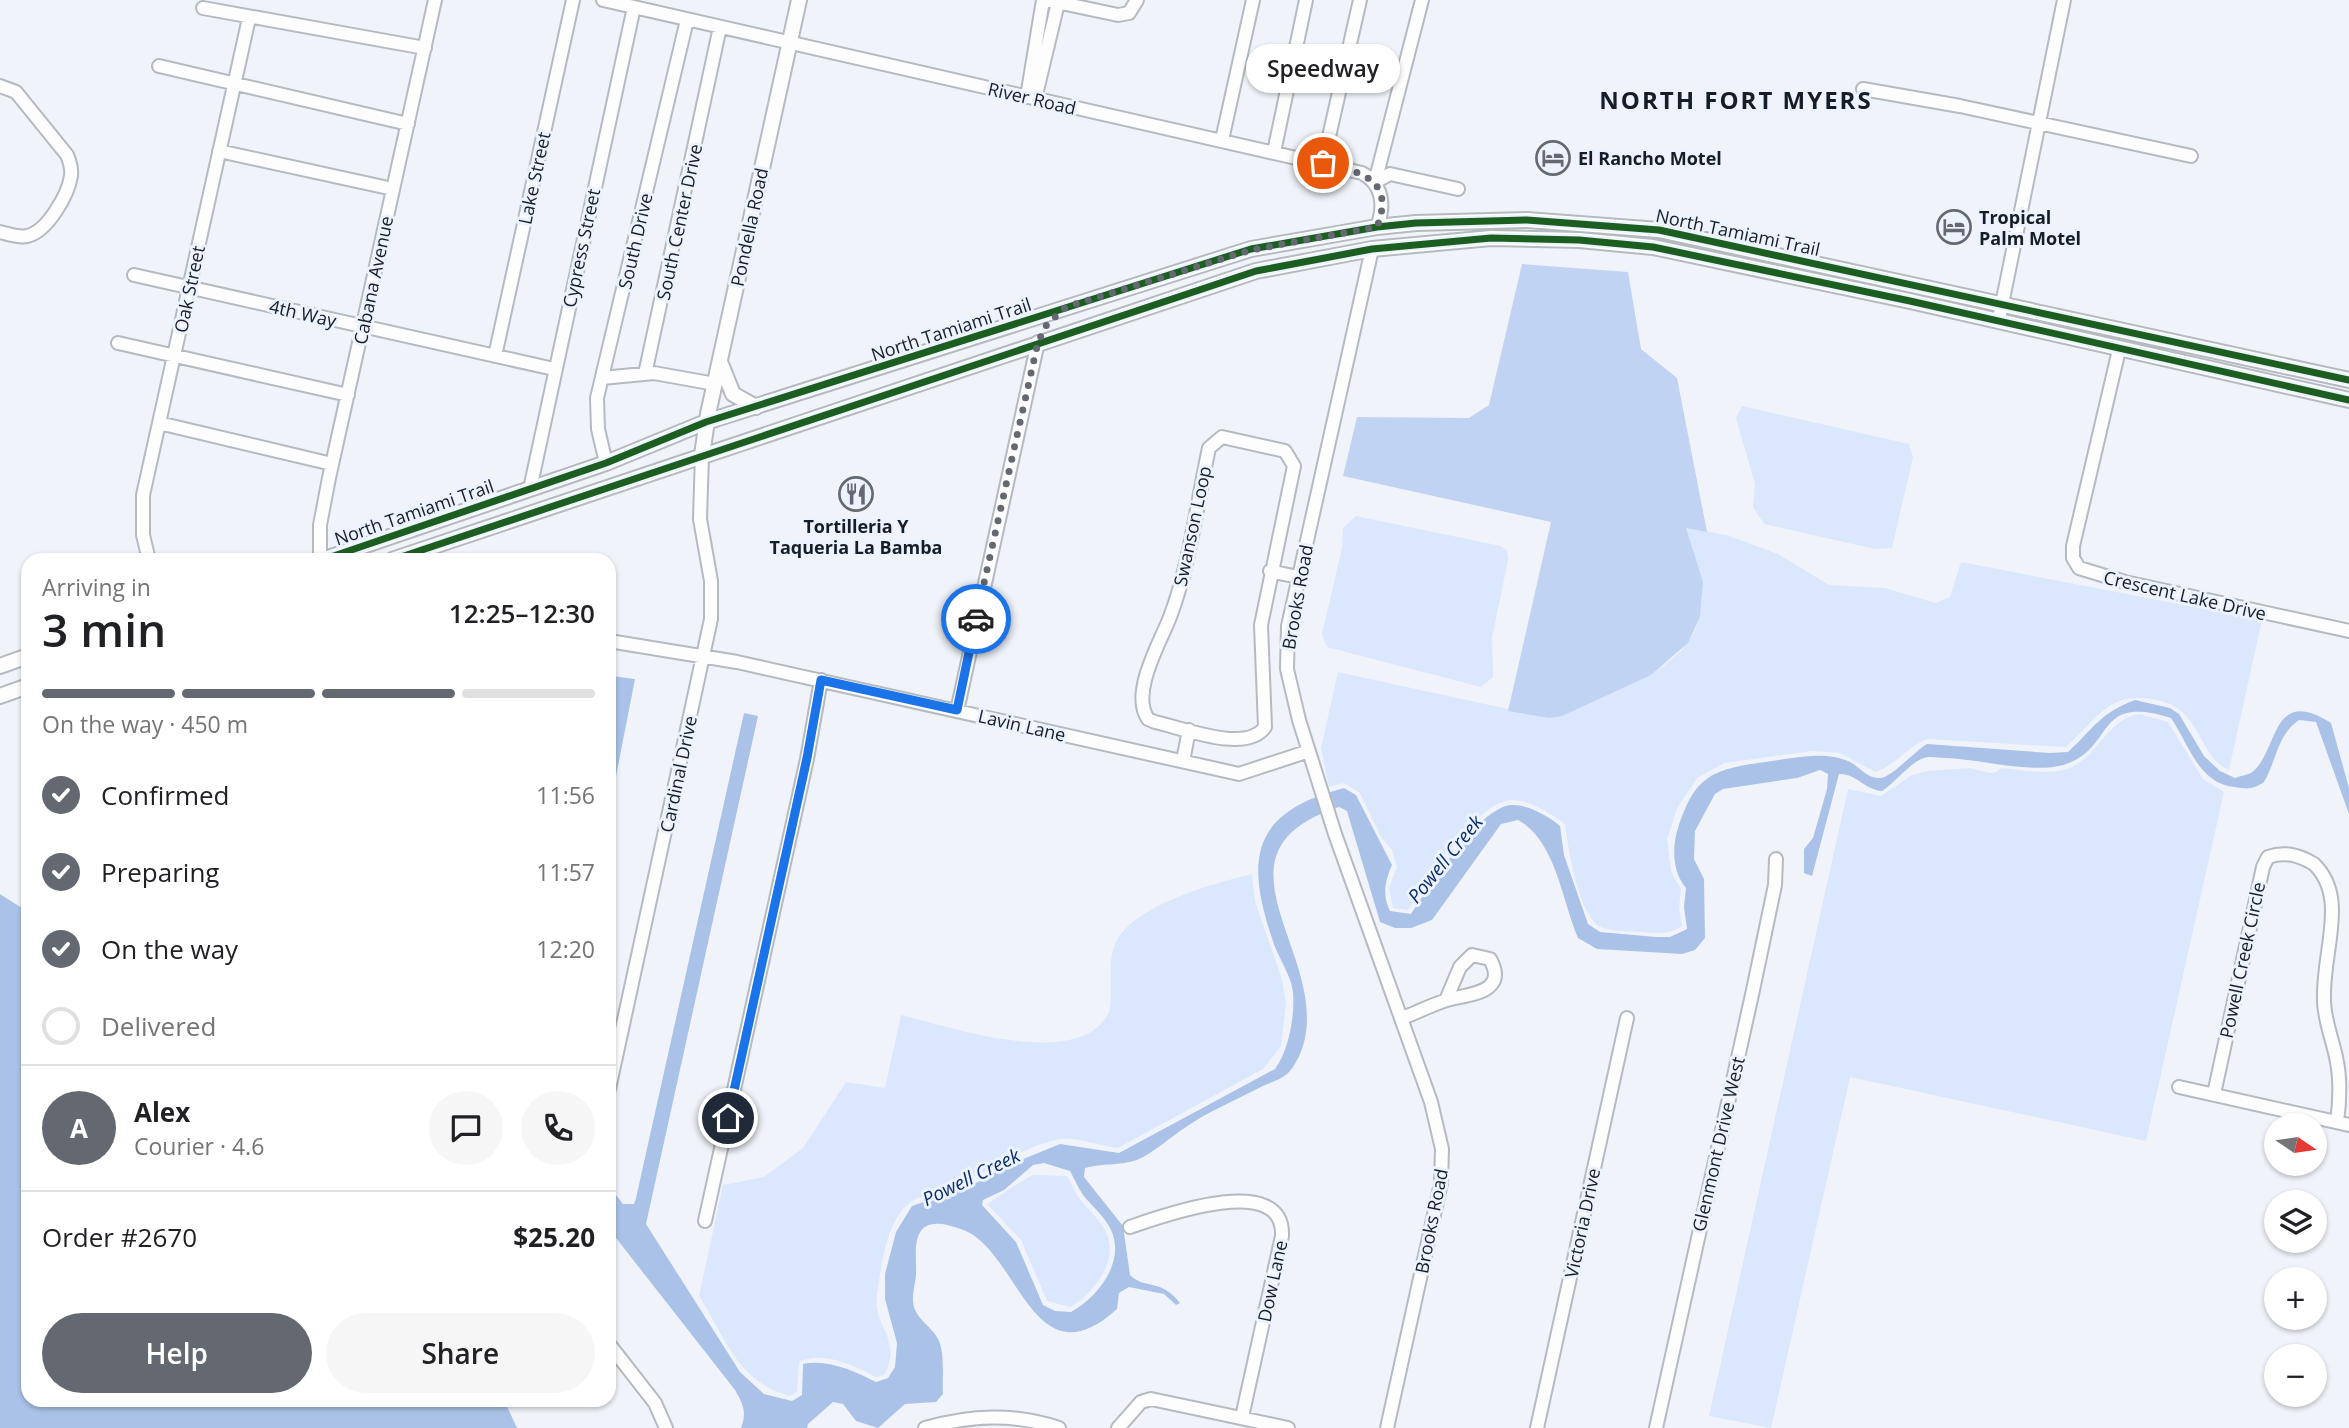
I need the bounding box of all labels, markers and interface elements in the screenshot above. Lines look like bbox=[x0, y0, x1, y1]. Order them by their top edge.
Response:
callout: Speedway bbox=[1246, 44, 1400, 93]
text: Speedway bbox=[1267, 52, 1379, 84]
street label: River Road bbox=[986, 76, 1078, 120]
district label: NORTH FORT MYERS bbox=[1599, 83, 1873, 116]
street label: Lake Street bbox=[512, 130, 556, 226]
pin bbox=[1293, 133, 1353, 193]
hotel icon: El Rancho Motel bbox=[1534, 139, 1572, 177]
street label: South Center Drive bbox=[651, 142, 707, 302]
icon: bag bbox=[1304, 144, 1342, 182]
place label: El Rancho Motel bbox=[1578, 146, 1722, 170]
street label: Pondella Road bbox=[725, 166, 773, 288]
street label: Cypress Street bbox=[557, 186, 605, 310]
street label: South Drive bbox=[612, 191, 658, 291]
street label: North Tamiami Trail bbox=[1654, 203, 1822, 261]
place label: Tropical Palm Motel bbox=[1979, 205, 2081, 250]
hotel icon: Tropical Palm Motel bbox=[1935, 208, 1973, 246]
street label: Cabana Avenue bbox=[348, 214, 398, 346]
street label: Oak Street bbox=[168, 243, 210, 335]
street label: North Tamiami Trail bbox=[868, 292, 1034, 366]
street label: 4th Way bbox=[267, 294, 340, 333]
street label: Swanson Loop bbox=[1168, 464, 1216, 588]
street label: North Tamiami Trail bbox=[331, 473, 497, 551]
restaurant icon: Tortilleria Y Taqueria La Bamba bbox=[837, 475, 875, 513]
place label: Tortilleria Y Taqueria La Bamba bbox=[770, 514, 943, 559]
street label: Brooks Road bbox=[1276, 543, 1318, 651]
street label: Crescent Lake Drive bbox=[2101, 565, 2269, 625]
text: Arriving in bbox=[42, 571, 151, 603]
courier bbox=[941, 584, 1011, 654]
text: 12:25–12:30 bbox=[449, 595, 595, 631]
text: 3 min bbox=[42, 598, 166, 660]
icon: car bbox=[957, 600, 995, 638]
street label: Lavin Lane bbox=[976, 703, 1068, 747]
text: On the way · 450 m bbox=[42, 708, 248, 740]
street label: Cardinal Drive bbox=[654, 714, 702, 834]
icon: check bbox=[42, 776, 80, 814]
text: Confirmed bbox=[101, 777, 229, 813]
text: 11:56 bbox=[536, 779, 595, 811]
water label: Powell Creek bbox=[1402, 809, 1489, 908]
icon: check bbox=[42, 853, 80, 891]
text: Preparing bbox=[101, 854, 219, 890]
text: 11:57 bbox=[536, 856, 595, 888]
street label: Powell Creek Circle bbox=[2214, 880, 2270, 1040]
icon: check bbox=[42, 930, 80, 968]
text: On the way bbox=[101, 931, 238, 967]
text: 12:20 bbox=[536, 933, 595, 965]
text: Delivered bbox=[101, 1008, 216, 1044]
street label: Glenmont Drive West bbox=[1686, 1054, 1750, 1234]
pin bbox=[698, 1088, 758, 1148]
button: chat bbox=[429, 1091, 503, 1165]
button: phone bbox=[521, 1091, 595, 1165]
text: Alex bbox=[134, 1094, 190, 1130]
icon: home bbox=[709, 1099, 747, 1137]
text: A bbox=[70, 1110, 88, 1146]
north arrow bbox=[2264, 1113, 2328, 1176]
map controls bbox=[2264, 1113, 2327, 1407]
text: Courier · 4.6 bbox=[134, 1130, 264, 1162]
water label: Powell Creek bbox=[918, 1142, 1025, 1212]
street label: Victoria Drive bbox=[1559, 1166, 1605, 1280]
street label: Brooks Road bbox=[1409, 1167, 1453, 1275]
button: layers bbox=[2264, 1190, 2327, 1253]
text: Order #2670 bbox=[42, 1219, 197, 1255]
text: $25.20 bbox=[513, 1219, 595, 1255]
street label: Dow Lane bbox=[1252, 1238, 1292, 1324]
button: + bbox=[2264, 1267, 2327, 1330]
button: Help bbox=[42, 1313, 312, 1393]
button: Share bbox=[326, 1313, 595, 1393]
button: − bbox=[2264, 1344, 2327, 1407]

